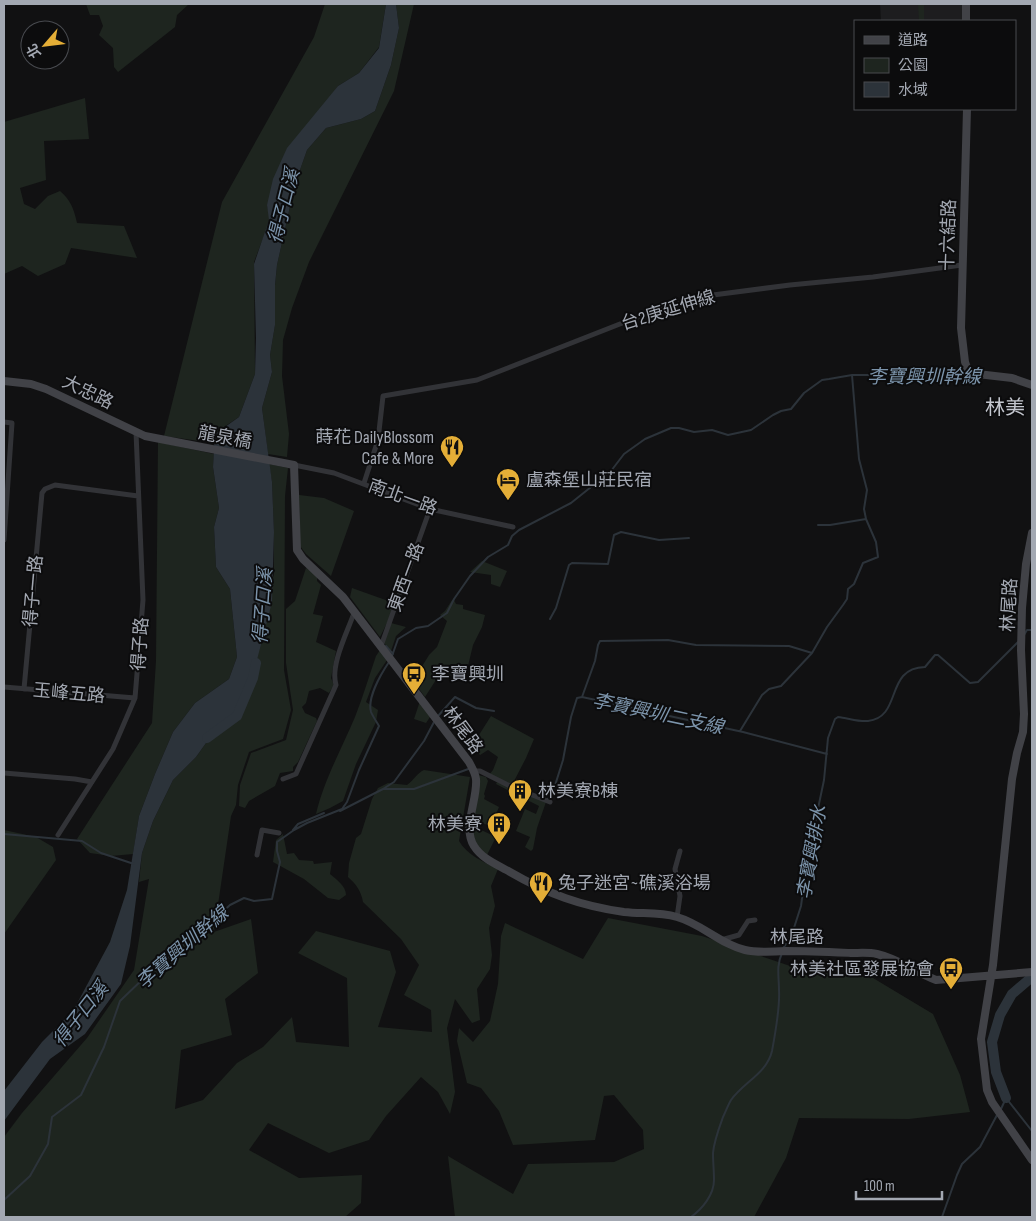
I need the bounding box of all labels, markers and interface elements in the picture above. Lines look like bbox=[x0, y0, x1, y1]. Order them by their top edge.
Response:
north arrow bbox=[20, 20, 70, 70]
legend bbox=[854, 20, 1016, 110]
text: 道路 bbox=[898, 31, 928, 50]
text: 北 bbox=[23, 41, 45, 61]
text: 公園 bbox=[898, 56, 928, 75]
text: 水域 bbox=[898, 81, 928, 100]
water label: 得子口溪 bbox=[264, 164, 306, 246]
street label: 十六結路 bbox=[937, 199, 960, 271]
street label: 台2庚延伸線 bbox=[618, 286, 718, 335]
water label: 李寶興圳幹線 bbox=[867, 366, 983, 389]
street label: 大忠路 bbox=[59, 371, 117, 414]
district label: 林美 bbox=[985, 396, 1025, 420]
street label: 龍泉橋 bbox=[196, 422, 253, 453]
place label: 蒔花 DailyBlossom Cafe & More bbox=[315, 427, 434, 469]
restaurant icon: 蒔花 DailyBlossom Cafe & More bbox=[439, 434, 465, 468]
hotel icon: 盧森堡山莊民宿 bbox=[495, 467, 521, 501]
place label: 盧森堡山莊民宿 bbox=[526, 470, 652, 491]
street label: 南北一路 bbox=[365, 475, 440, 520]
street label: 東西一路 bbox=[384, 540, 429, 615]
street label: 得子一路 bbox=[20, 554, 47, 628]
water label: 得子口溪 bbox=[249, 564, 278, 645]
street label: 林尾路 bbox=[998, 578, 1021, 633]
street label: 得子路 bbox=[128, 616, 153, 672]
bus stop icon: 李寶興圳 bbox=[401, 661, 427, 695]
place label: 李寶興圳 bbox=[432, 664, 504, 685]
street label: 玉峰五路 bbox=[32, 680, 106, 707]
water label: 李寶興圳二支線 bbox=[590, 689, 727, 740]
street label: 林尾路 bbox=[438, 702, 487, 758]
building icon: 林美寮B棟 bbox=[507, 778, 533, 812]
place label: 林美寮B棟 bbox=[538, 781, 618, 802]
water label: 李寶興排水 bbox=[793, 803, 832, 901]
building icon: 林美寮 bbox=[486, 811, 512, 845]
place label: 林美寮 bbox=[428, 814, 482, 835]
restaurant icon: 兔子迷宮~礁溪浴場 bbox=[528, 870, 554, 904]
place label: 兔子迷宮~礁溪浴場 bbox=[558, 873, 711, 894]
water label: 李寶興圳幹線 bbox=[132, 901, 235, 994]
street label: 林尾路 bbox=[770, 927, 824, 948]
bus stop icon: 林美社區發展協會 bbox=[938, 956, 964, 990]
place label: 林美社區發展協會 bbox=[790, 959, 934, 980]
water label: 得子口溪 bbox=[49, 976, 115, 1052]
scale bar bbox=[856, 1168, 942, 1200]
text: 100 m bbox=[864, 1177, 895, 1196]

